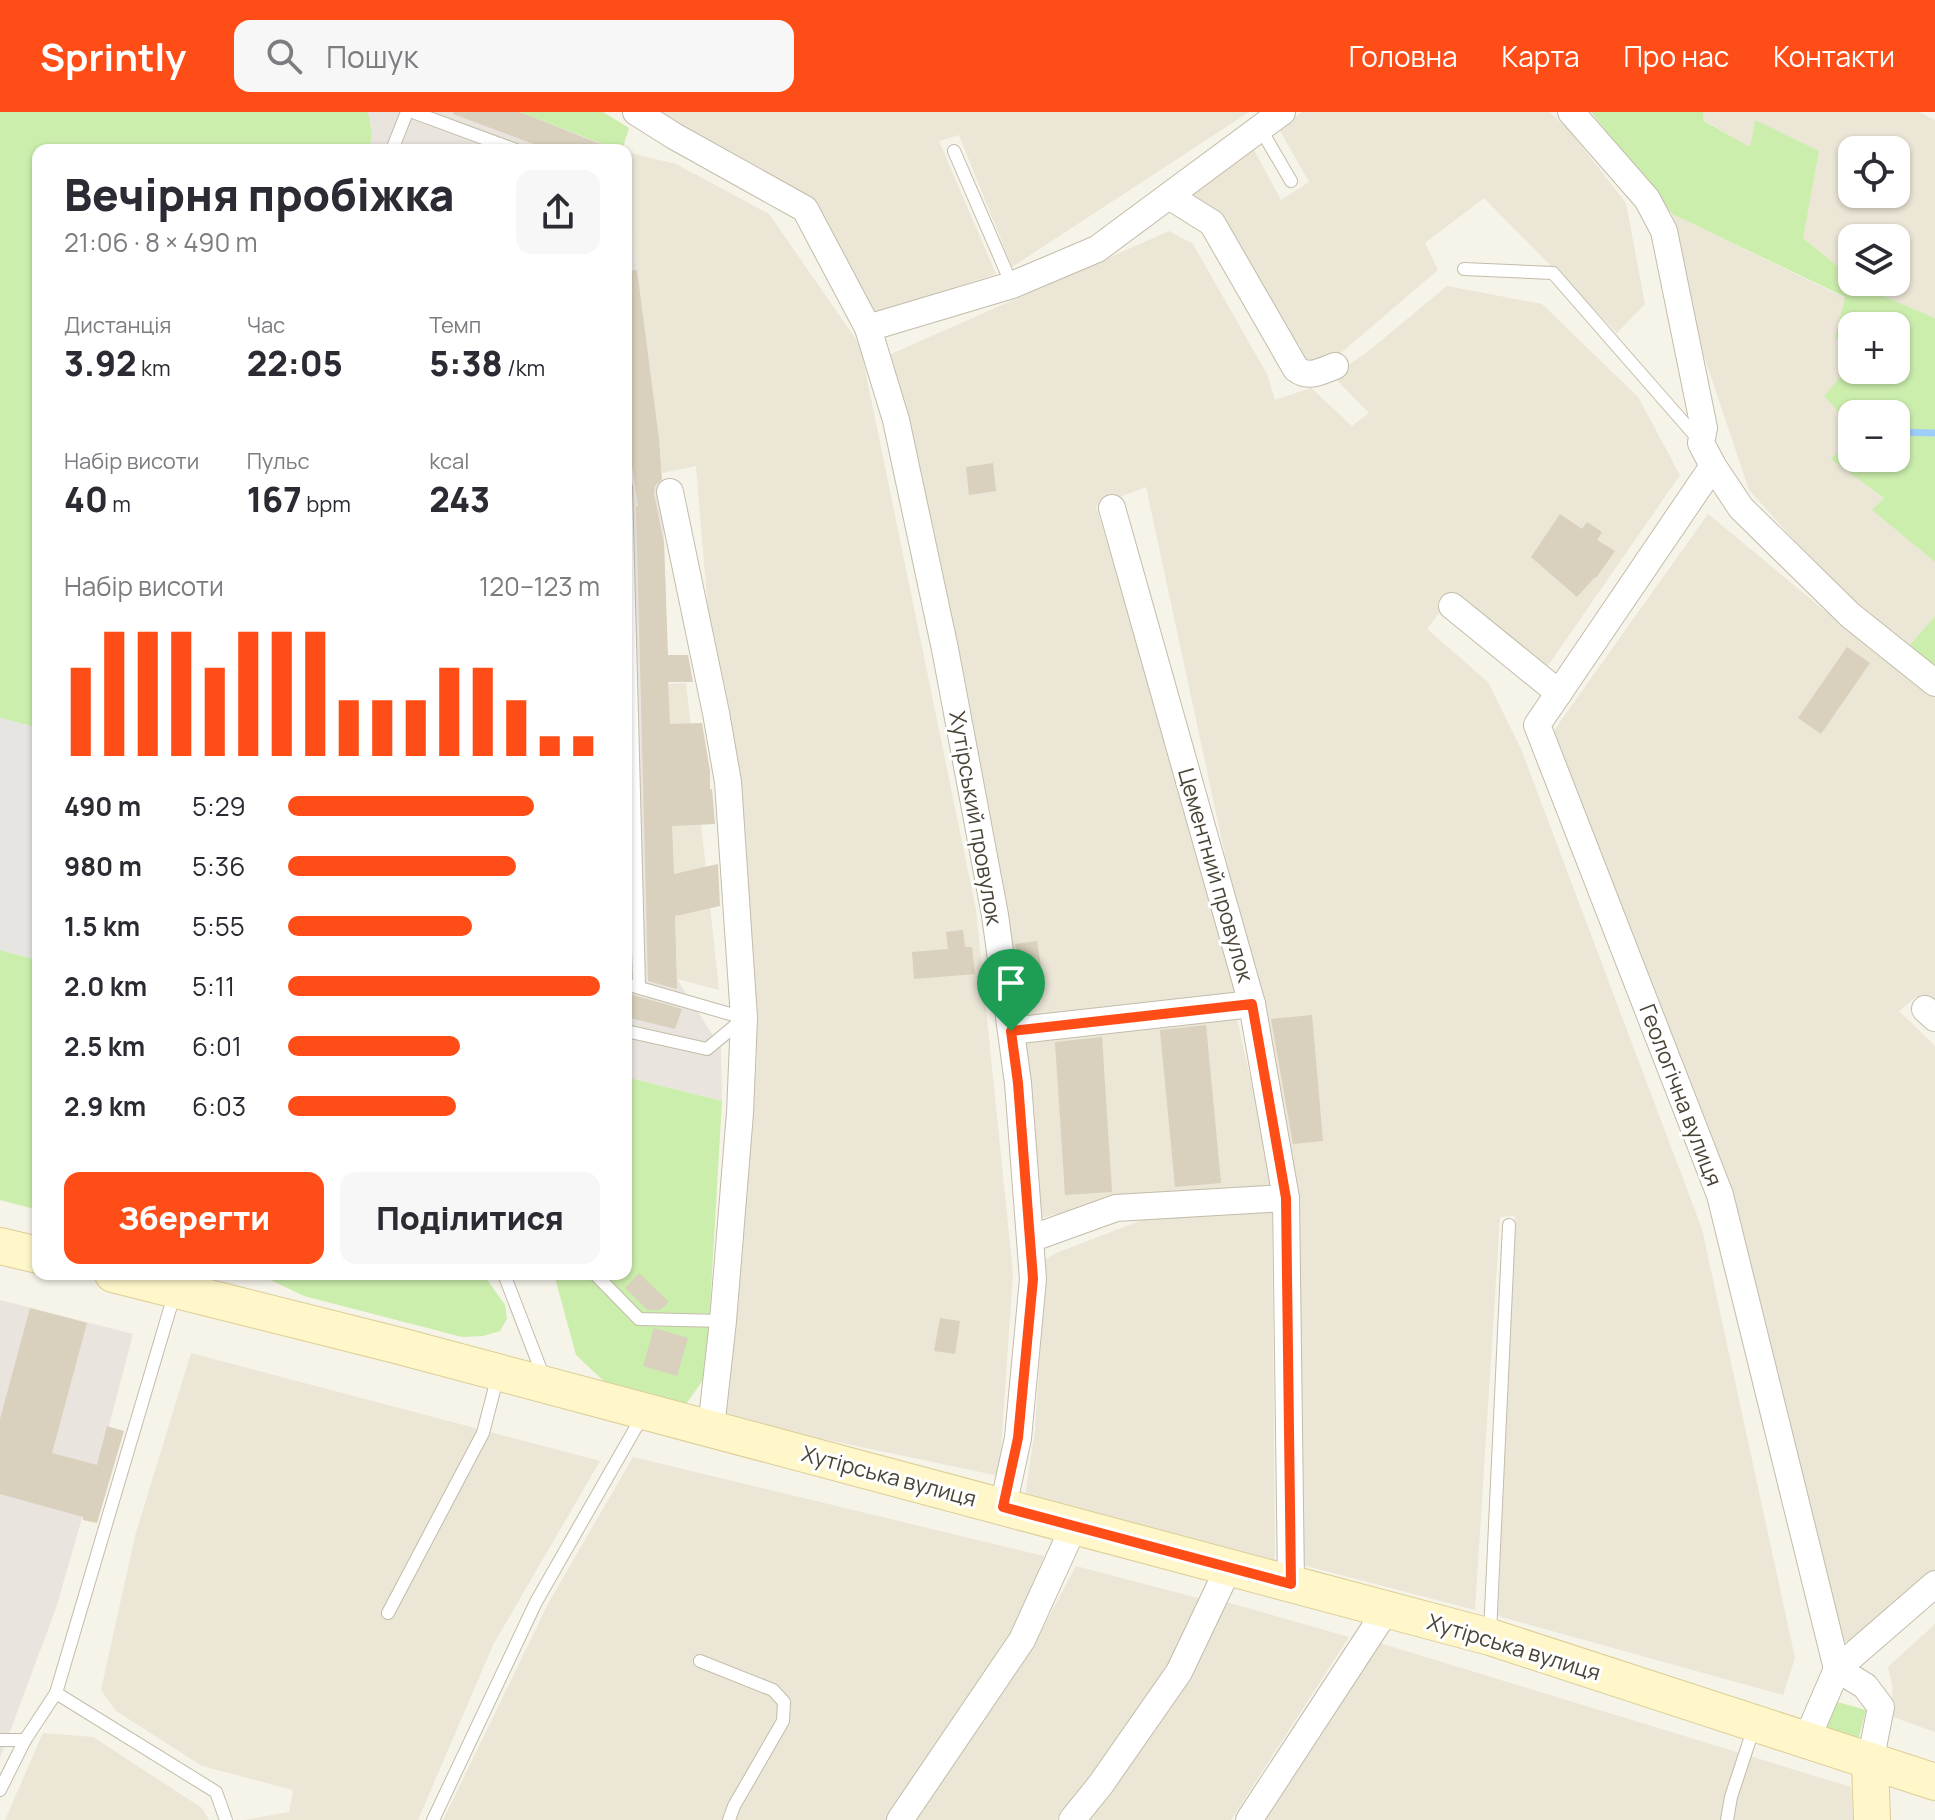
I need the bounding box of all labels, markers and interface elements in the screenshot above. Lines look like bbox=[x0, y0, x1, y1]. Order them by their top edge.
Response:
search box bbox=[234, 20, 794, 92]
text: Sprintly bbox=[40, 30, 186, 82]
icon: search bbox=[262, 34, 306, 78]
text: Пошук bbox=[326, 36, 418, 77]
text: Головна bbox=[1349, 37, 1458, 75]
text: Карта bbox=[1502, 37, 1580, 75]
text: Про нас bbox=[1624, 37, 1729, 75]
text: Контакти bbox=[1773, 37, 1895, 75]
map controls bbox=[1838, 136, 1910, 472]
button: locate bbox=[1838, 136, 1910, 208]
text: Вечірня пробіжка bbox=[64, 164, 454, 224]
button: share bbox=[516, 170, 600, 254]
text: 21:06 · 8 × 490 m bbox=[64, 224, 258, 260]
button: layers bbox=[1838, 224, 1910, 296]
text: Дистанція bbox=[64, 310, 171, 340]
text: Час bbox=[247, 310, 285, 340]
text: Темп bbox=[429, 310, 481, 340]
button: + bbox=[1838, 312, 1910, 384]
text: 3.92 bbox=[64, 340, 137, 386]
text: 22:05 bbox=[247, 340, 343, 386]
text: 5:38 bbox=[429, 340, 503, 386]
text: km bbox=[137, 353, 171, 383]
text: /km bbox=[503, 353, 545, 383]
button: − bbox=[1838, 400, 1910, 472]
text: Набір висоти bbox=[64, 446, 199, 476]
text: Пульс bbox=[247, 446, 310, 476]
text: kcal bbox=[429, 446, 469, 476]
text: 40 bbox=[64, 476, 108, 522]
text: 167 bbox=[247, 476, 302, 522]
text: 243 bbox=[429, 476, 490, 522]
text: m bbox=[108, 489, 131, 519]
text: bpm bbox=[302, 489, 351, 519]
text: Набір висоти bbox=[64, 568, 224, 604]
text: 120–123 m bbox=[479, 568, 600, 604]
street label: Хутірський провулок bbox=[942, 709, 1010, 928]
street label: Цементний провулок bbox=[1171, 765, 1261, 986]
text: 490 m bbox=[64, 788, 141, 824]
text: 5:29 bbox=[192, 788, 246, 824]
text: 980 m bbox=[64, 848, 142, 884]
text: 5:36 bbox=[192, 848, 245, 884]
text: 1.5 km bbox=[64, 908, 140, 944]
text: 5:55 bbox=[192, 908, 245, 944]
pin bbox=[977, 949, 1045, 1031]
icon: arrive bbox=[989, 961, 1033, 1005]
text: 2.0 km bbox=[64, 968, 147, 1004]
text: 5:11 bbox=[192, 968, 235, 1004]
street label: Геологічна вулиця bbox=[1633, 1000, 1729, 1190]
text: 2.5 km bbox=[64, 1028, 145, 1064]
text: 6:01 bbox=[192, 1028, 242, 1064]
text: 2.9 km bbox=[64, 1088, 146, 1124]
text: 6:03 bbox=[192, 1088, 246, 1124]
button: Зберегти bbox=[64, 1172, 324, 1264]
button: Поділитися bbox=[340, 1172, 600, 1264]
street label: Хутірська вулиця bbox=[798, 1438, 980, 1514]
street label: Хутірська вулиця bbox=[1424, 1606, 1604, 1688]

